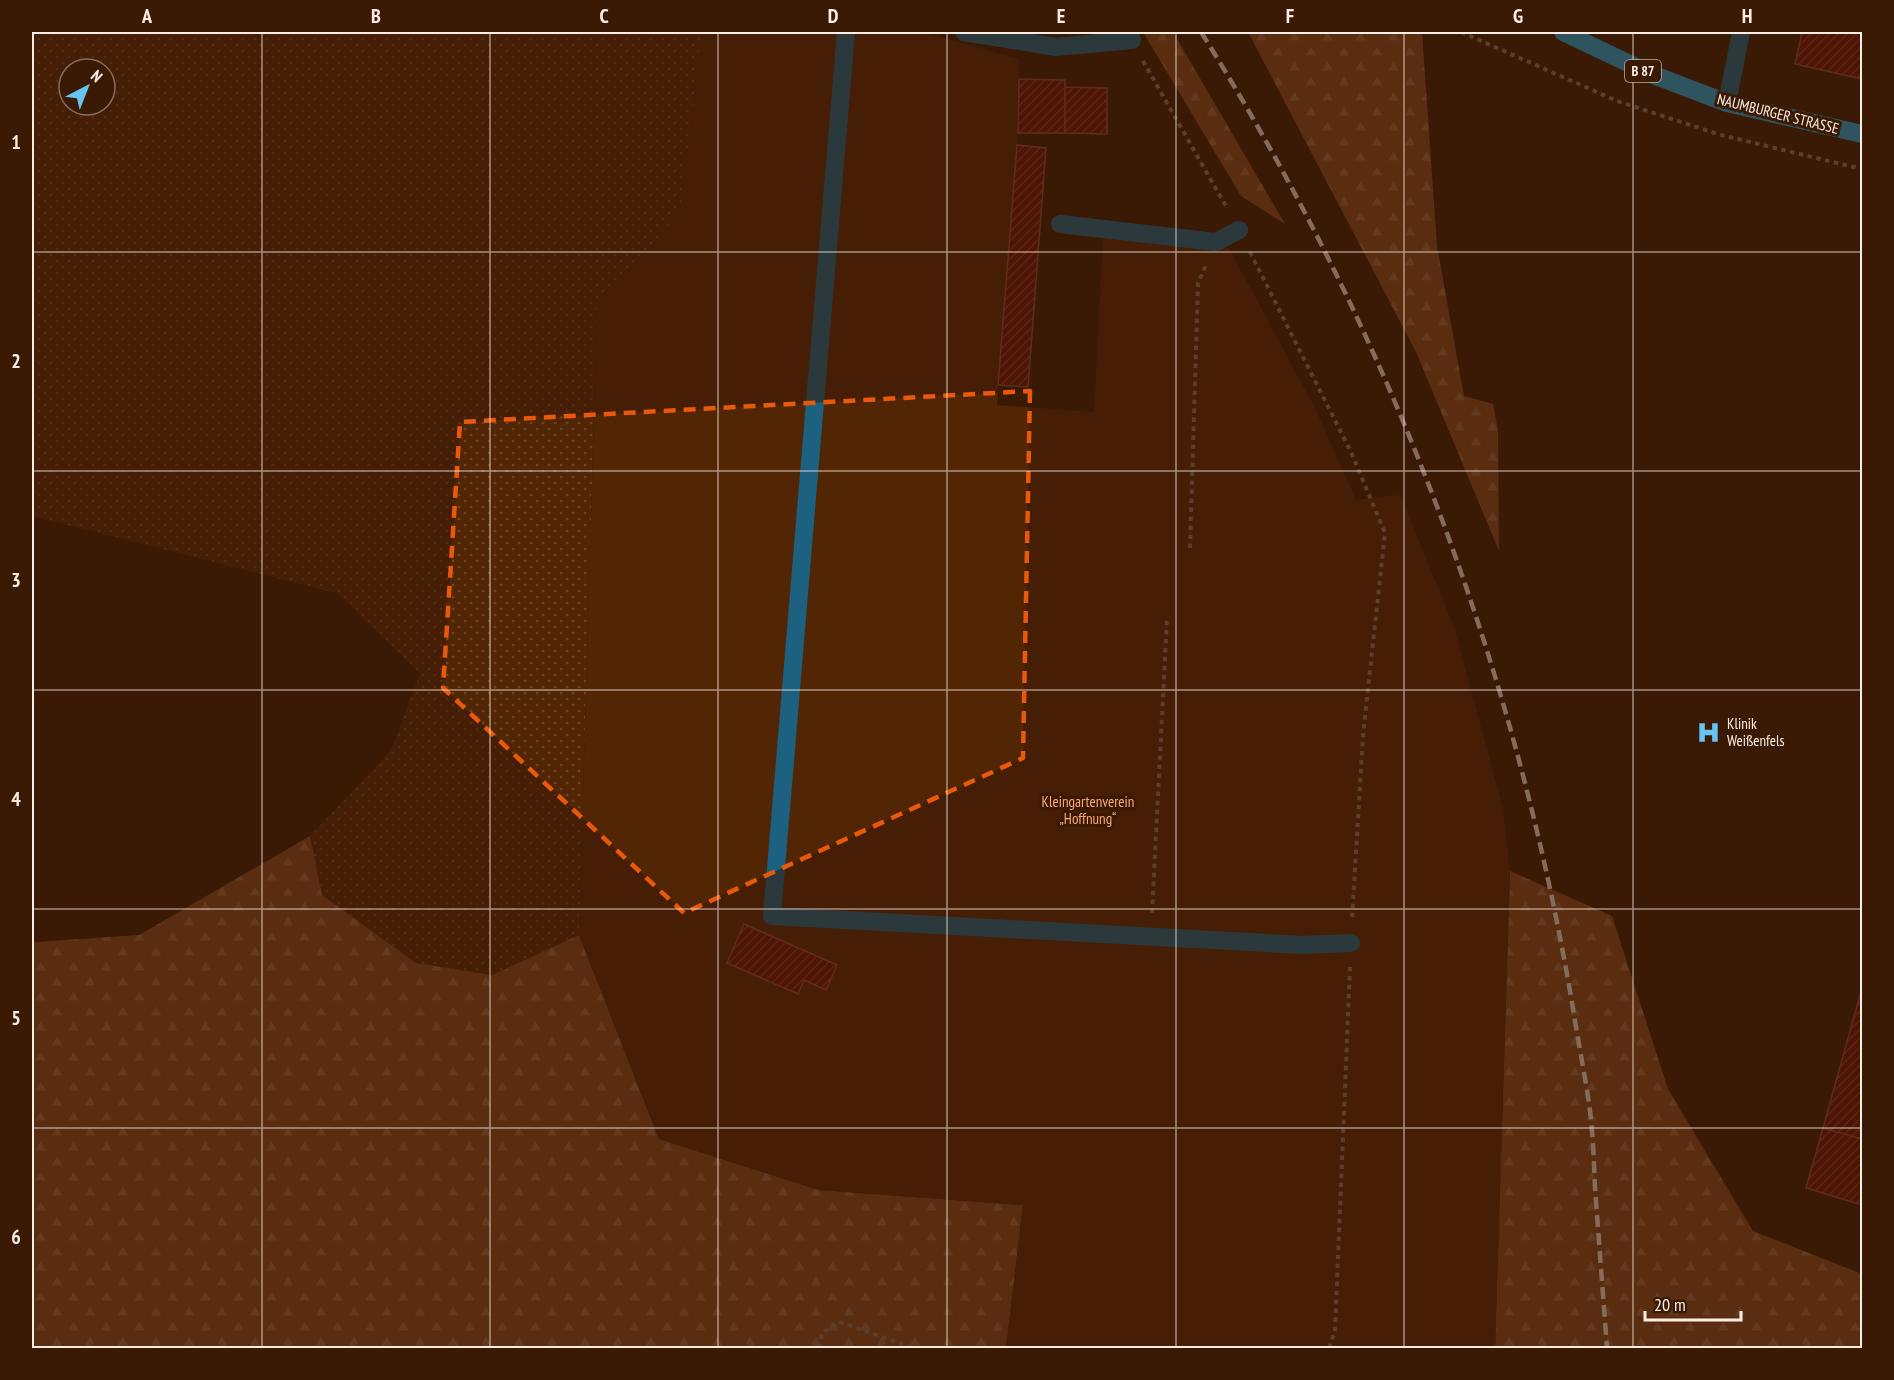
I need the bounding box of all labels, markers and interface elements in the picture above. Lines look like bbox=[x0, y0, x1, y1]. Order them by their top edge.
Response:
text: A bbox=[141, 3, 153, 29]
text: B bbox=[371, 3, 381, 29]
text: C bbox=[599, 3, 609, 29]
text: D bbox=[828, 3, 839, 29]
text: E bbox=[1057, 3, 1065, 29]
text: F bbox=[1286, 3, 1294, 29]
text: G bbox=[1513, 3, 1523, 29]
text: H bbox=[1742, 3, 1752, 29]
north arrow bbox=[57, 57, 117, 117]
road number: B 87 bbox=[1625, 60, 1661, 82]
text: N bbox=[87, 66, 107, 86]
street label: NAUMBURGER STRASSE bbox=[1715, 89, 1841, 138]
text: 1 bbox=[11, 129, 21, 155]
text: 2 bbox=[11, 348, 21, 374]
text: 3 bbox=[11, 567, 21, 593]
place label: Klinik Weißenfels bbox=[1727, 714, 1785, 750]
hospital icon: Klinik Weißenfels bbox=[1696, 720, 1722, 746]
text: 4 bbox=[11, 786, 21, 812]
park label: Kleingartenverein „Hoffnung“ bbox=[1042, 792, 1134, 828]
text: 5 bbox=[11, 1005, 21, 1031]
text: 6 bbox=[11, 1224, 21, 1250]
scale bar bbox=[1645, 1284, 1741, 1322]
text: 20 m bbox=[1654, 1293, 1686, 1316]

